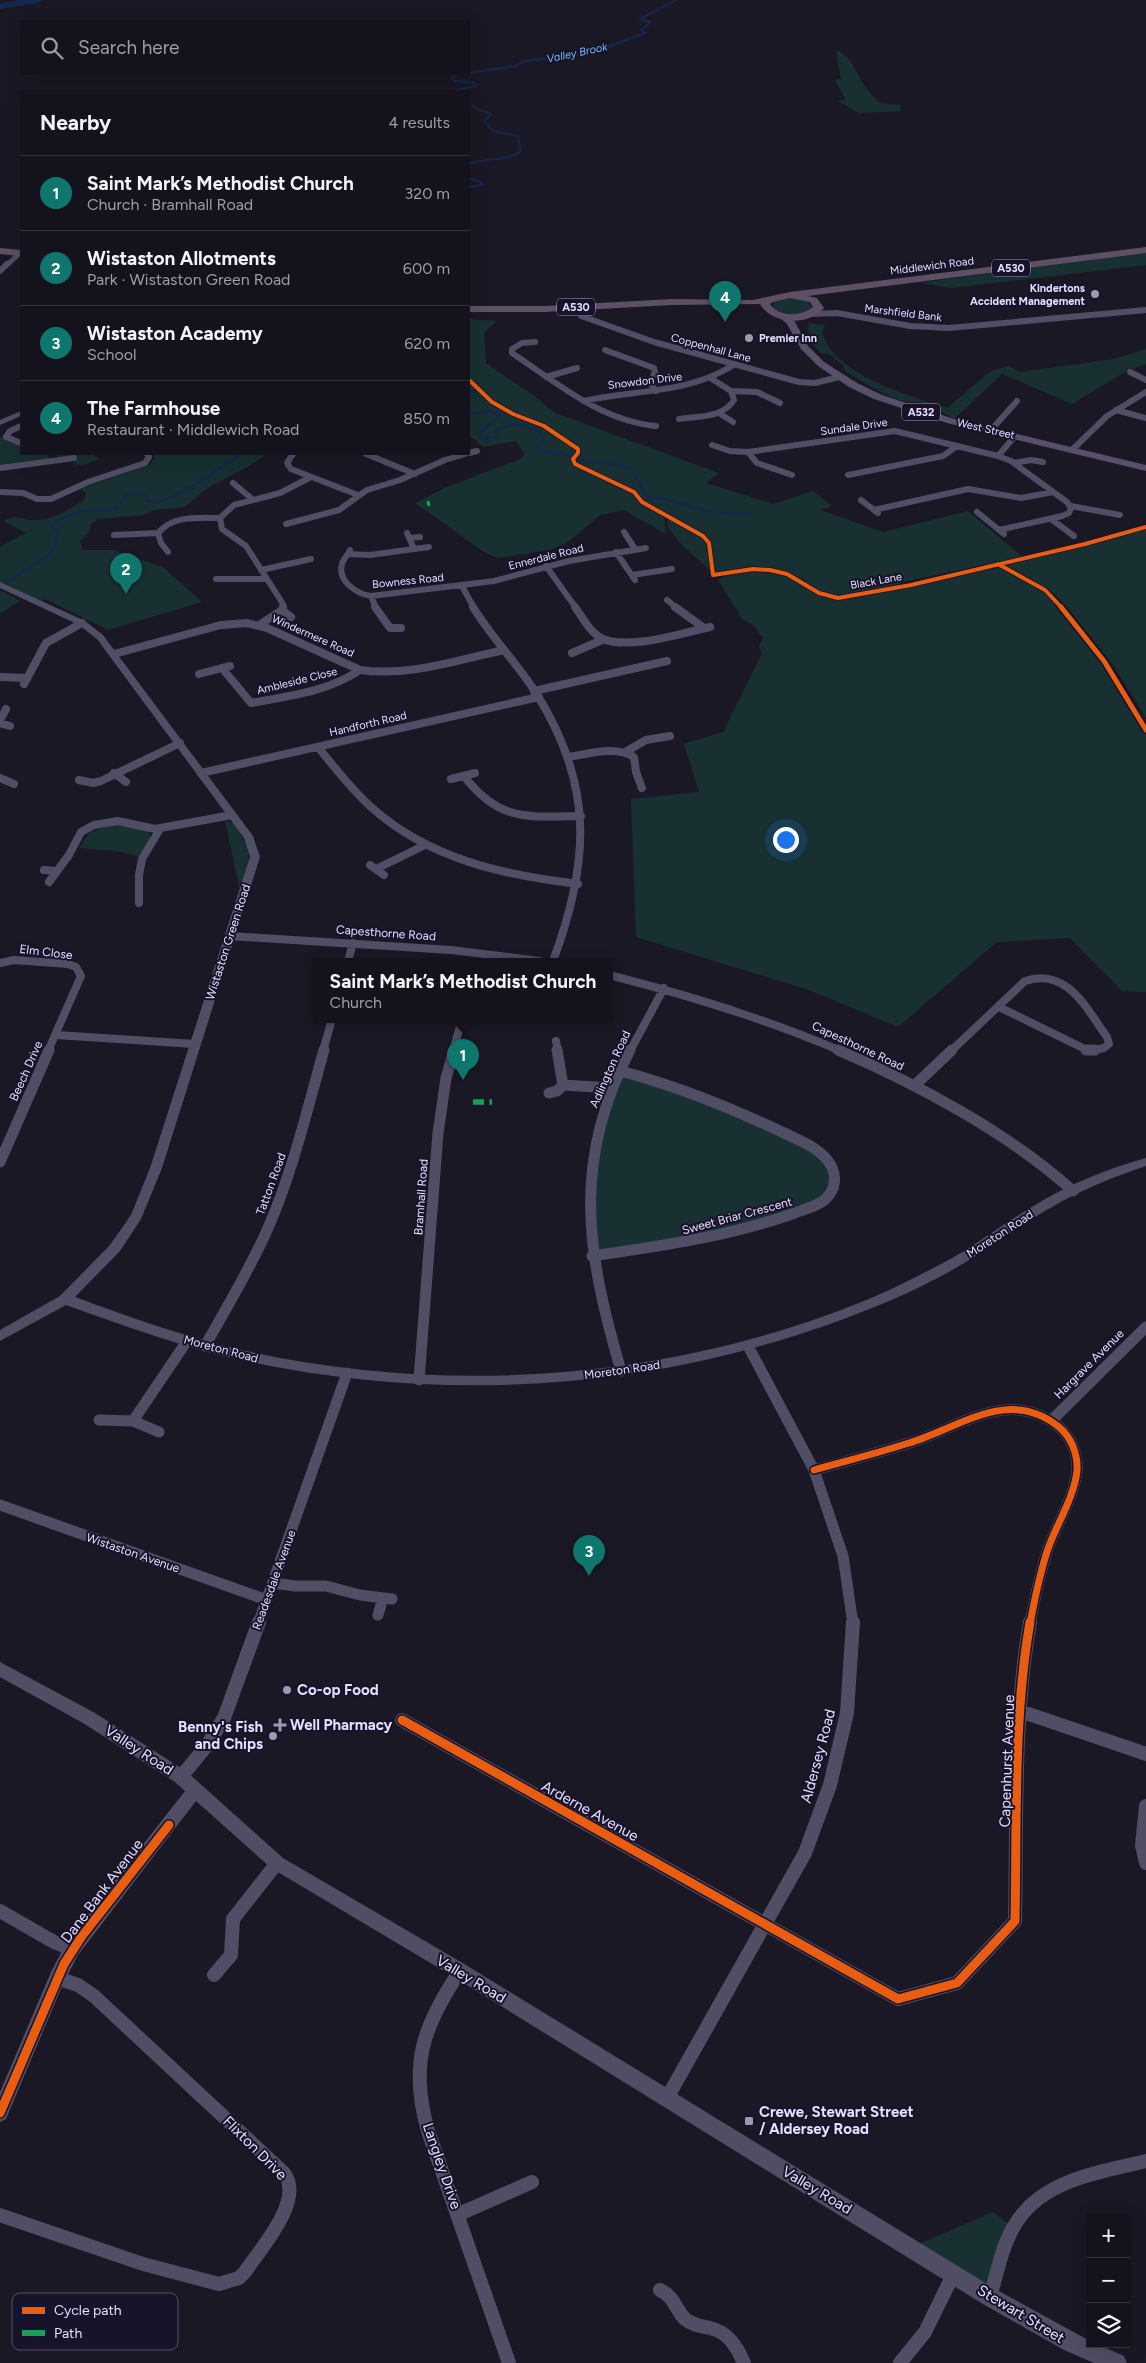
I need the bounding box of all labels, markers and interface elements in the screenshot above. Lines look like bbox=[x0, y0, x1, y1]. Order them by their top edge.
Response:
search box bbox=[20, 20, 470, 75]
icon: search bbox=[38, 34, 66, 62]
text: Search here bbox=[78, 36, 180, 59]
water label: Valley Brook bbox=[546, 40, 609, 66]
text: Nearby bbox=[40, 110, 111, 135]
text: 4 results bbox=[389, 113, 450, 132]
text: Saint Mark’s Methodist Church bbox=[87, 172, 354, 195]
text: 1 bbox=[53, 184, 59, 203]
text: 320 m bbox=[405, 184, 450, 203]
text: Church · Bramhall Road bbox=[87, 195, 253, 214]
text: Wistaston Allotments bbox=[87, 247, 276, 270]
street label: Middlewich Road bbox=[889, 254, 975, 278]
text: 2 bbox=[51, 259, 61, 278]
text: 600 m bbox=[403, 259, 450, 278]
road number: A530 bbox=[992, 260, 1030, 276]
text: Park · Wistaston Green Road bbox=[87, 270, 290, 289]
pin: 4 bbox=[709, 281, 741, 322]
place label: Kindertons Accident Management bbox=[970, 282, 1086, 308]
marker: Kindertons Accident Management bbox=[1089, 288, 1101, 300]
road number: A530 bbox=[557, 298, 595, 316]
street label: Marshfield Bank bbox=[864, 302, 943, 324]
text: Wistaston Academy bbox=[87, 322, 263, 345]
street label: Coppenhall Lane bbox=[670, 331, 752, 365]
marker: Premier Inn bbox=[743, 332, 755, 344]
place label: Premier Inn bbox=[759, 332, 817, 345]
text: 3 bbox=[52, 334, 60, 353]
text: 620 m bbox=[404, 334, 450, 353]
text: School bbox=[87, 345, 137, 364]
street label: Snowdon Drive bbox=[607, 370, 683, 392]
text: The Farmhouse bbox=[87, 397, 220, 420]
road number: A532 bbox=[902, 404, 940, 421]
text: 4 bbox=[51, 409, 61, 428]
text: 850 m bbox=[403, 409, 450, 428]
street label: Sundale Drive bbox=[820, 416, 888, 438]
street label: West Street bbox=[956, 416, 1016, 442]
text: Restaurant · Middlewich Road bbox=[87, 420, 299, 439]
street label: Ennerdale Road bbox=[507, 541, 585, 573]
pin: 2 bbox=[110, 553, 142, 594]
street label: Black Lane bbox=[849, 570, 903, 592]
street label: Bowness Road bbox=[372, 571, 444, 591]
street label: Windermere Road bbox=[270, 612, 356, 660]
street label: Ambleside Close bbox=[255, 665, 339, 697]
street label: Handforth Road bbox=[328, 709, 408, 739]
your location bbox=[773, 827, 799, 853]
street label: Wistaston Green Road bbox=[203, 882, 253, 1002]
street label: Capesthorne Road bbox=[336, 923, 436, 943]
street label: Elm Close bbox=[19, 942, 74, 962]
popup bbox=[313, 958, 613, 1023]
text: Saint Mark’s Methodist Church bbox=[330, 970, 596, 993]
text: Church bbox=[330, 993, 382, 1012]
street label: Capesthorne Road bbox=[810, 1019, 906, 1073]
street label: Adlington Road bbox=[587, 1028, 633, 1110]
street label: Beech Drive bbox=[7, 1038, 46, 1103]
pin: 1 bbox=[447, 1039, 479, 1080]
street label: Tatton Road bbox=[253, 1151, 289, 1217]
street label: Bramhall Road bbox=[411, 1158, 431, 1236]
street label: Sweet Briar Crescent bbox=[680, 1194, 794, 1237]
street label: Moreton Road bbox=[964, 1207, 1036, 1261]
street label: Hargrave Avenue bbox=[1051, 1326, 1127, 1402]
street label: Moreton Road bbox=[182, 1332, 260, 1366]
street label: Moreton Road bbox=[583, 1358, 661, 1382]
street label: Readesdale Avenue bbox=[249, 1528, 299, 1632]
street label: Wistaston Avenue bbox=[84, 1530, 182, 1576]
pin: 3 bbox=[573, 1535, 605, 1576]
place label: Co-op Food bbox=[297, 1681, 379, 1699]
marker: Co-op Food bbox=[281, 1684, 293, 1696]
street label: Capenhurst Avenue bbox=[996, 1694, 1018, 1828]
street label: Aldersey Road bbox=[797, 1707, 839, 1805]
place label: Well Pharmacy bbox=[290, 1716, 393, 1734]
place label: Benny's Fish and Chips bbox=[178, 1718, 263, 1753]
marker: Well Pharmacy bbox=[274, 1719, 286, 1731]
street label: Valley Road bbox=[101, 1721, 177, 1779]
marker: Benny's Fish and Chips bbox=[267, 1730, 279, 1742]
street label: Arderne Avenue bbox=[538, 1777, 642, 1845]
street label: Dane Bank Avenue bbox=[57, 1836, 147, 1946]
street label: Valley Road bbox=[433, 1951, 509, 2007]
place label: Crewe, Stewart Street / Aldersey Road bbox=[759, 2103, 914, 2138]
street label: Flixton Drive bbox=[219, 2112, 291, 2184]
marker: Crewe, Stewart Street / Aldersey Road bbox=[743, 2115, 755, 2127]
street label: Langley Drive bbox=[419, 2120, 465, 2212]
street label: Valley Road bbox=[779, 2162, 855, 2218]
map controls bbox=[1086, 2213, 1131, 2348]
button: + bbox=[1086, 2213, 1131, 2258]
button: − bbox=[1086, 2258, 1131, 2303]
street label: Stewart Street bbox=[974, 2281, 1068, 2347]
legend bbox=[12, 2293, 178, 2350]
text: Cycle path bbox=[54, 2302, 122, 2319]
button: layers bbox=[1086, 2303, 1131, 2348]
text: Path bbox=[54, 2325, 82, 2342]

